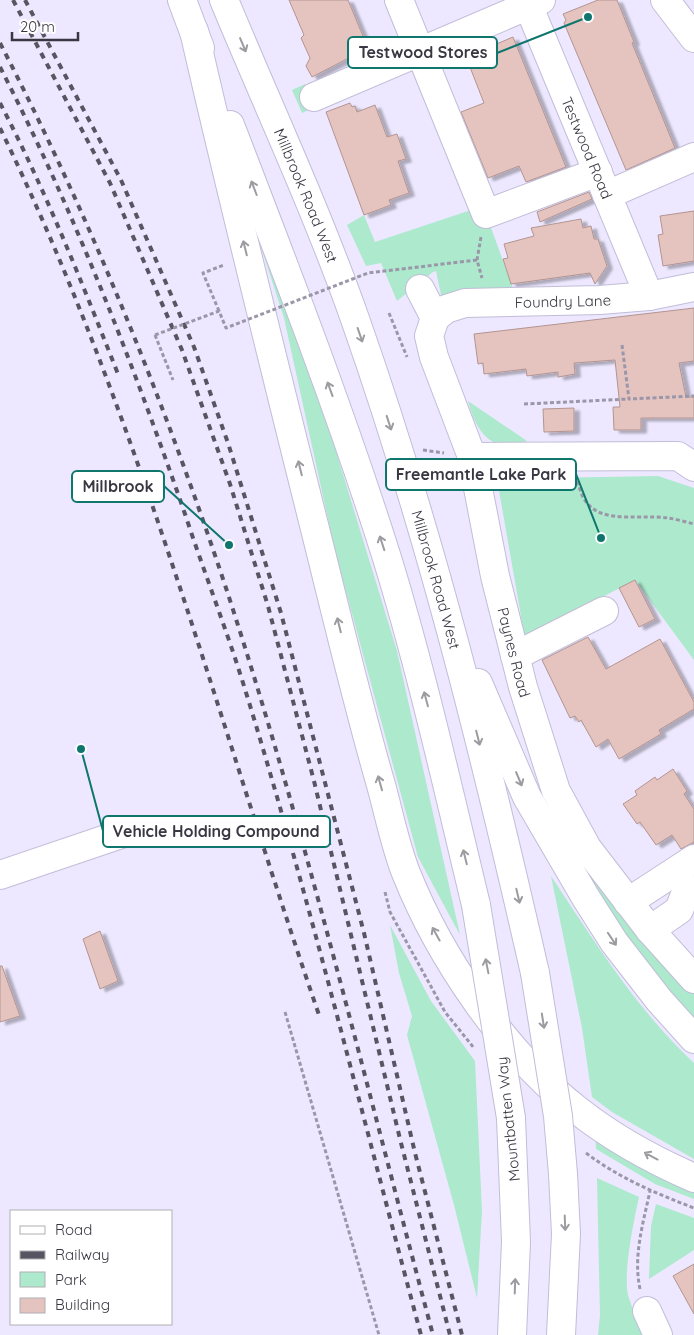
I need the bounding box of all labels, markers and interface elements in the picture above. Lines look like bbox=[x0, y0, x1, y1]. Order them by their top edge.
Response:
scale bar bbox=[12, 10, 79, 42]
text: 20 m bbox=[20, 17, 55, 36]
one-way arrow bbox=[239, 37, 248, 52]
callout: Testwood Stores bbox=[348, 37, 497, 68]
text: Testwood Stores bbox=[359, 42, 488, 62]
street label: Testwood Road bbox=[558, 94, 617, 201]
street label: Millbrook Road West bbox=[270, 125, 343, 265]
one-way arrow bbox=[249, 181, 258, 196]
one-way arrow bbox=[240, 241, 249, 257]
street label: Foundry Lane bbox=[514, 290, 612, 311]
one-way arrow bbox=[356, 327, 365, 343]
one-way arrow bbox=[325, 382, 334, 397]
one-way arrow bbox=[385, 414, 395, 430]
callout: Freemantle Lake Park bbox=[386, 459, 576, 490]
one-way arrow bbox=[295, 460, 304, 476]
text: Freemantle Lake Park bbox=[396, 464, 566, 484]
callout: Millbrook bbox=[72, 471, 164, 502]
text: Millbrook bbox=[82, 476, 154, 496]
street label: Millbrook Road West bbox=[408, 508, 465, 651]
one-way arrow bbox=[377, 536, 386, 551]
street label: Paynes Road bbox=[494, 605, 535, 700]
one-way arrow bbox=[334, 618, 344, 634]
one-way arrow bbox=[421, 692, 431, 708]
one-way arrow bbox=[474, 730, 483, 746]
one-way arrow bbox=[515, 771, 525, 786]
one-way arrow bbox=[374, 775, 384, 791]
callout: Vehicle Holding Compound bbox=[103, 816, 330, 847]
text: Vehicle Holding Compound bbox=[113, 821, 319, 841]
one-way arrow bbox=[460, 850, 469, 866]
one-way arrow bbox=[514, 887, 523, 903]
one-way arrow bbox=[431, 927, 441, 942]
one-way arrow bbox=[607, 932, 617, 946]
one-way arrow bbox=[482, 959, 492, 975]
one-way arrow bbox=[539, 1013, 549, 1029]
street label: Mountbatten Way bbox=[492, 1056, 524, 1182]
one-way arrow bbox=[643, 1151, 658, 1161]
legend bbox=[10, 1210, 172, 1325]
one-way arrow bbox=[560, 1214, 570, 1230]
text: Road bbox=[55, 1220, 92, 1239]
text: Railway bbox=[55, 1245, 110, 1264]
text: Park bbox=[55, 1270, 87, 1289]
one-way arrow bbox=[510, 1279, 520, 1295]
text: Building bbox=[55, 1295, 110, 1314]

